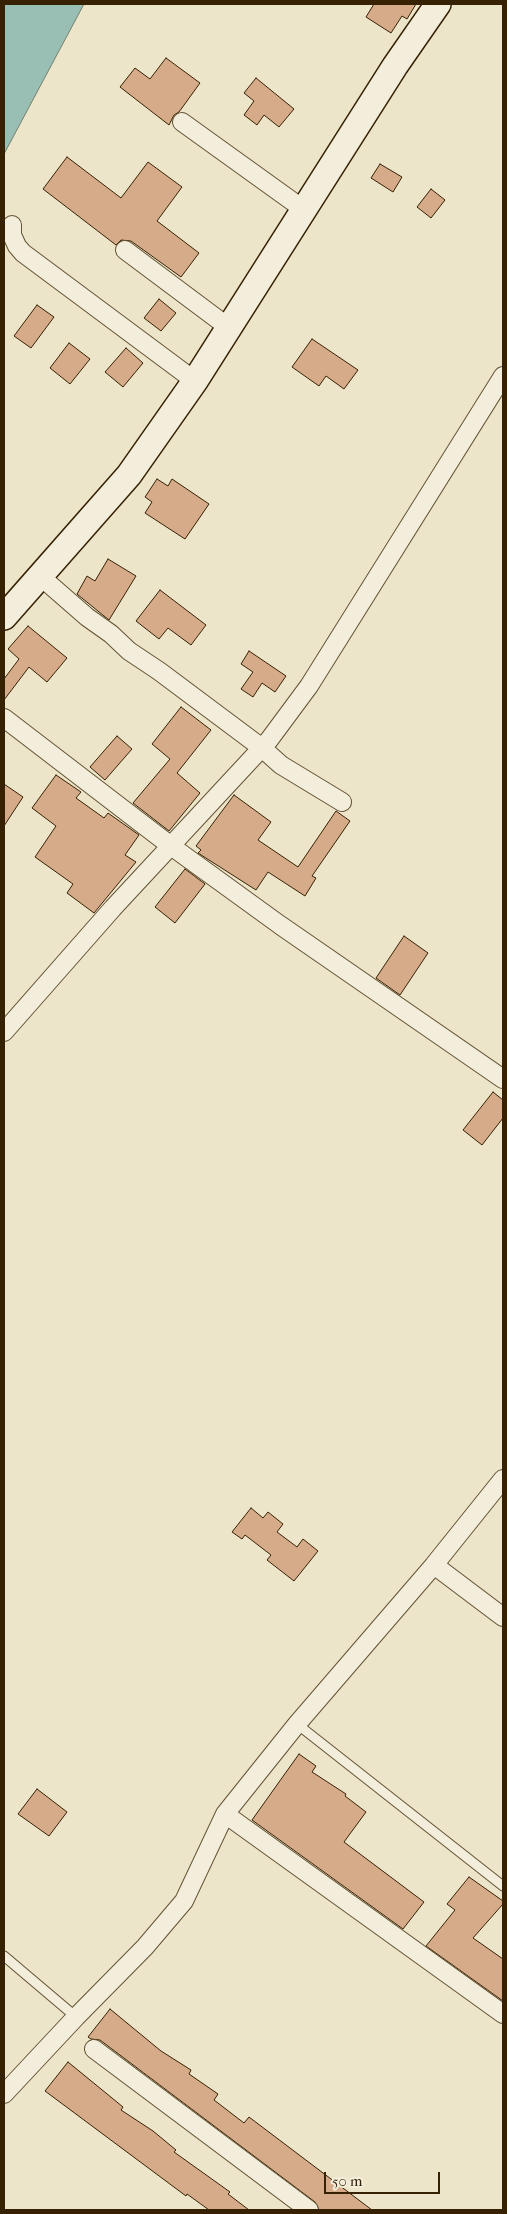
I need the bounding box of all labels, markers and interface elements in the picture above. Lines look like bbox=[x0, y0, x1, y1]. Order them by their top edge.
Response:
scale bar bbox=[327, 2162, 443, 2194]
text: 50 m bbox=[332, 2172, 362, 2190]

